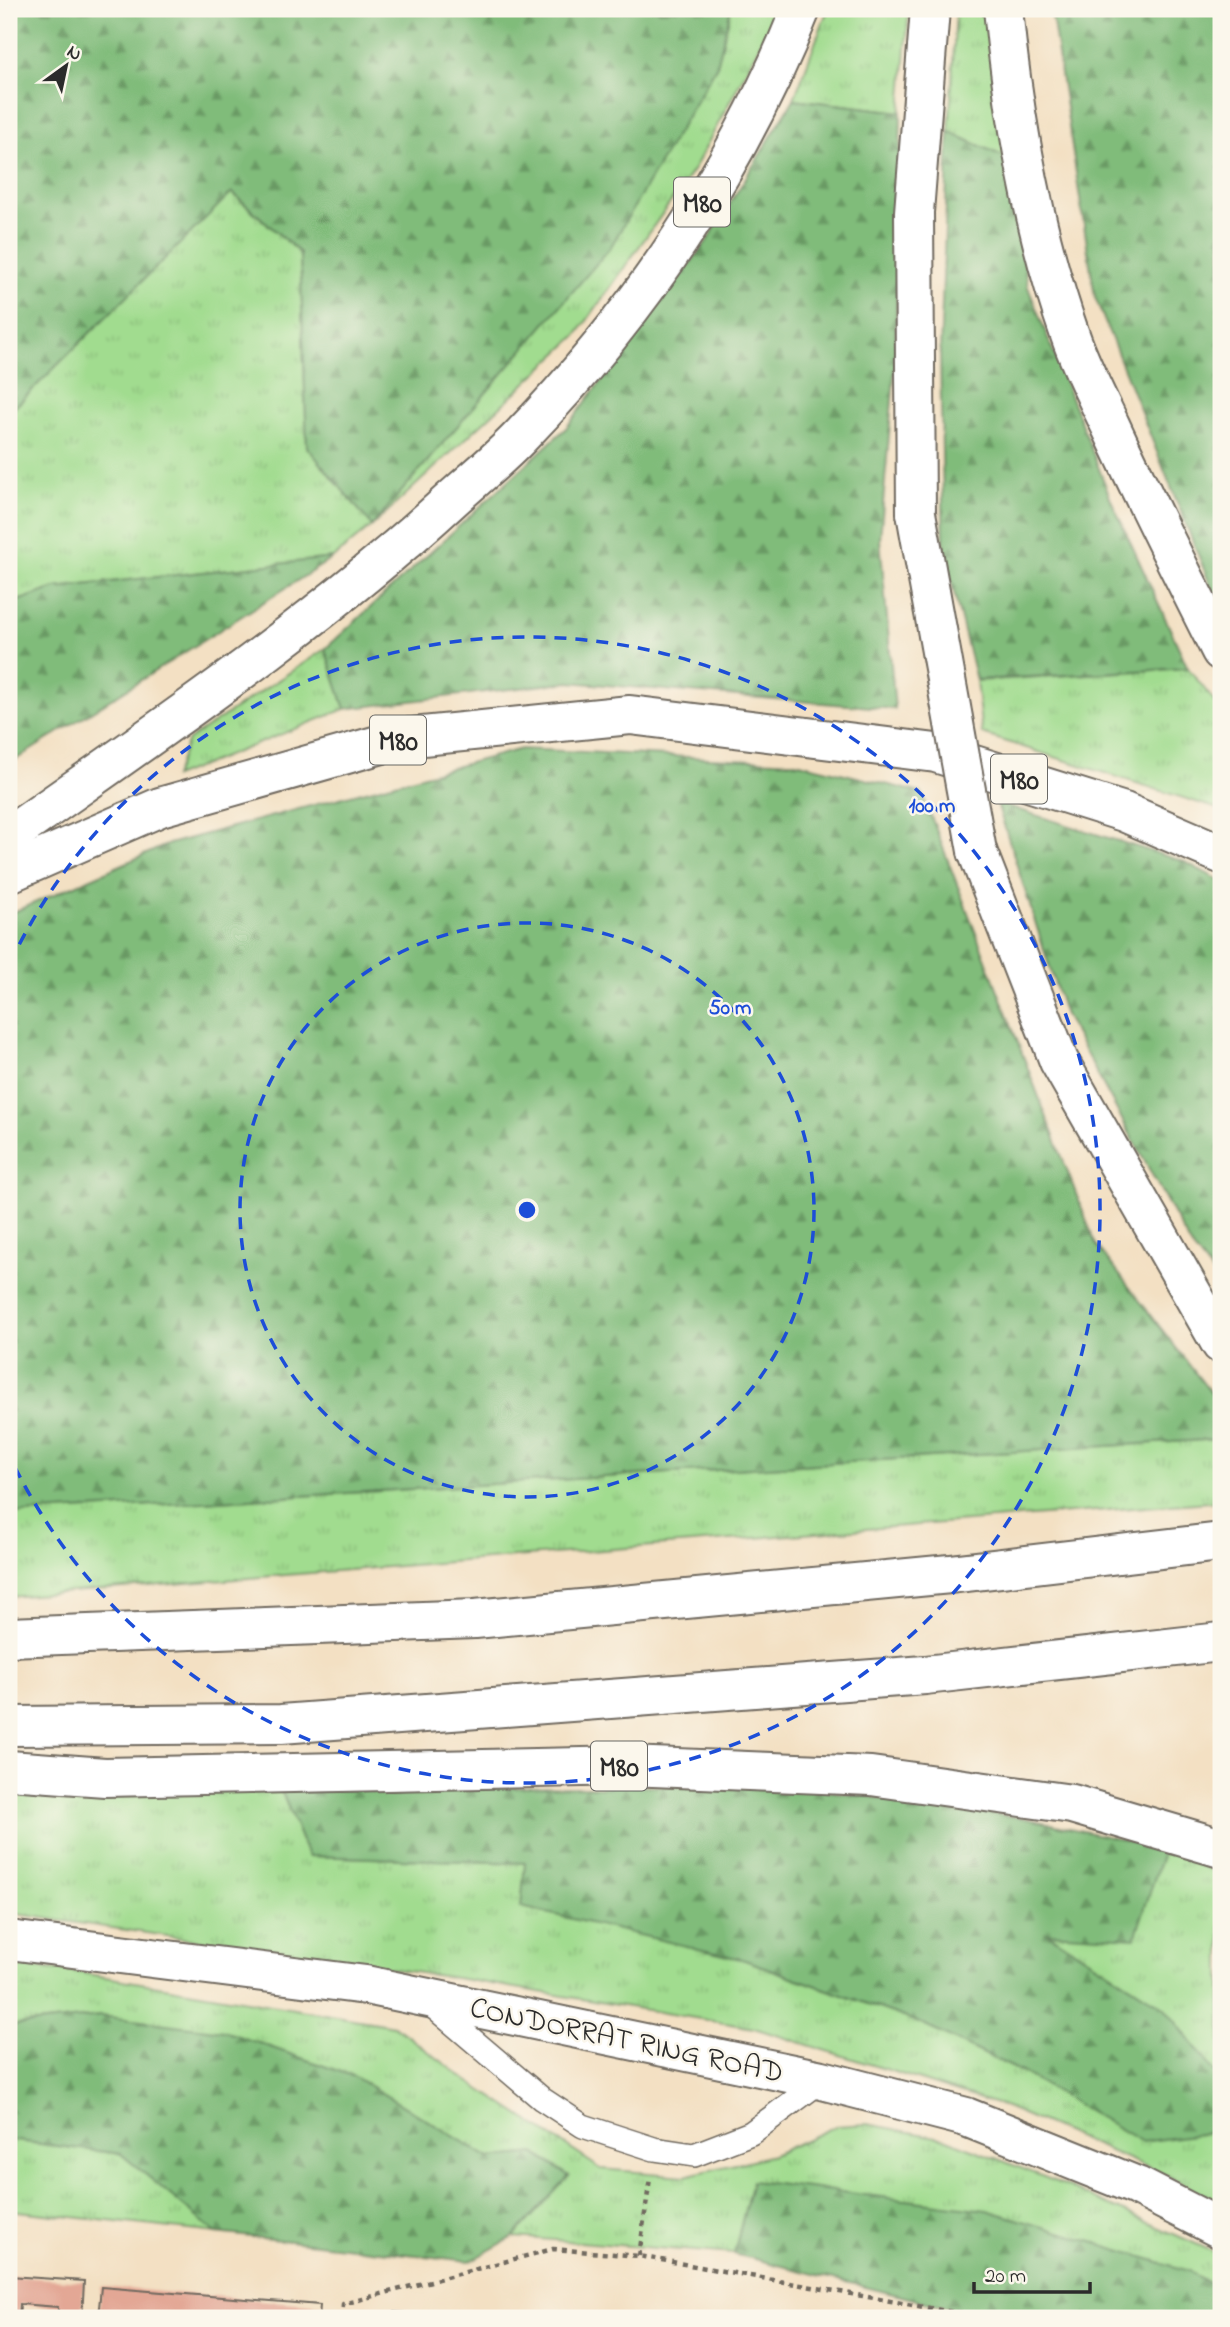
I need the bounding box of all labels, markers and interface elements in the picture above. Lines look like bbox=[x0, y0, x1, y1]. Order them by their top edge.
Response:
north arrow bbox=[32, 32, 102, 102]
text: N bbox=[61, 39, 87, 69]
road number: M80 bbox=[674, 178, 730, 227]
road number: M80 bbox=[370, 716, 426, 764]
road number: M80 bbox=[991, 754, 1047, 804]
text: 100 m bbox=[909, 792, 955, 822]
text: 50 m bbox=[709, 994, 751, 1024]
centre of rings bbox=[515, 1198, 539, 1222]
road number: M80 bbox=[591, 1742, 647, 1790]
street label: CONDORRAT RING ROAD bbox=[466, 1987, 787, 2097]
scale bar bbox=[974, 2250, 1090, 2294]
text: 20 m bbox=[985, 2262, 1026, 2292]

